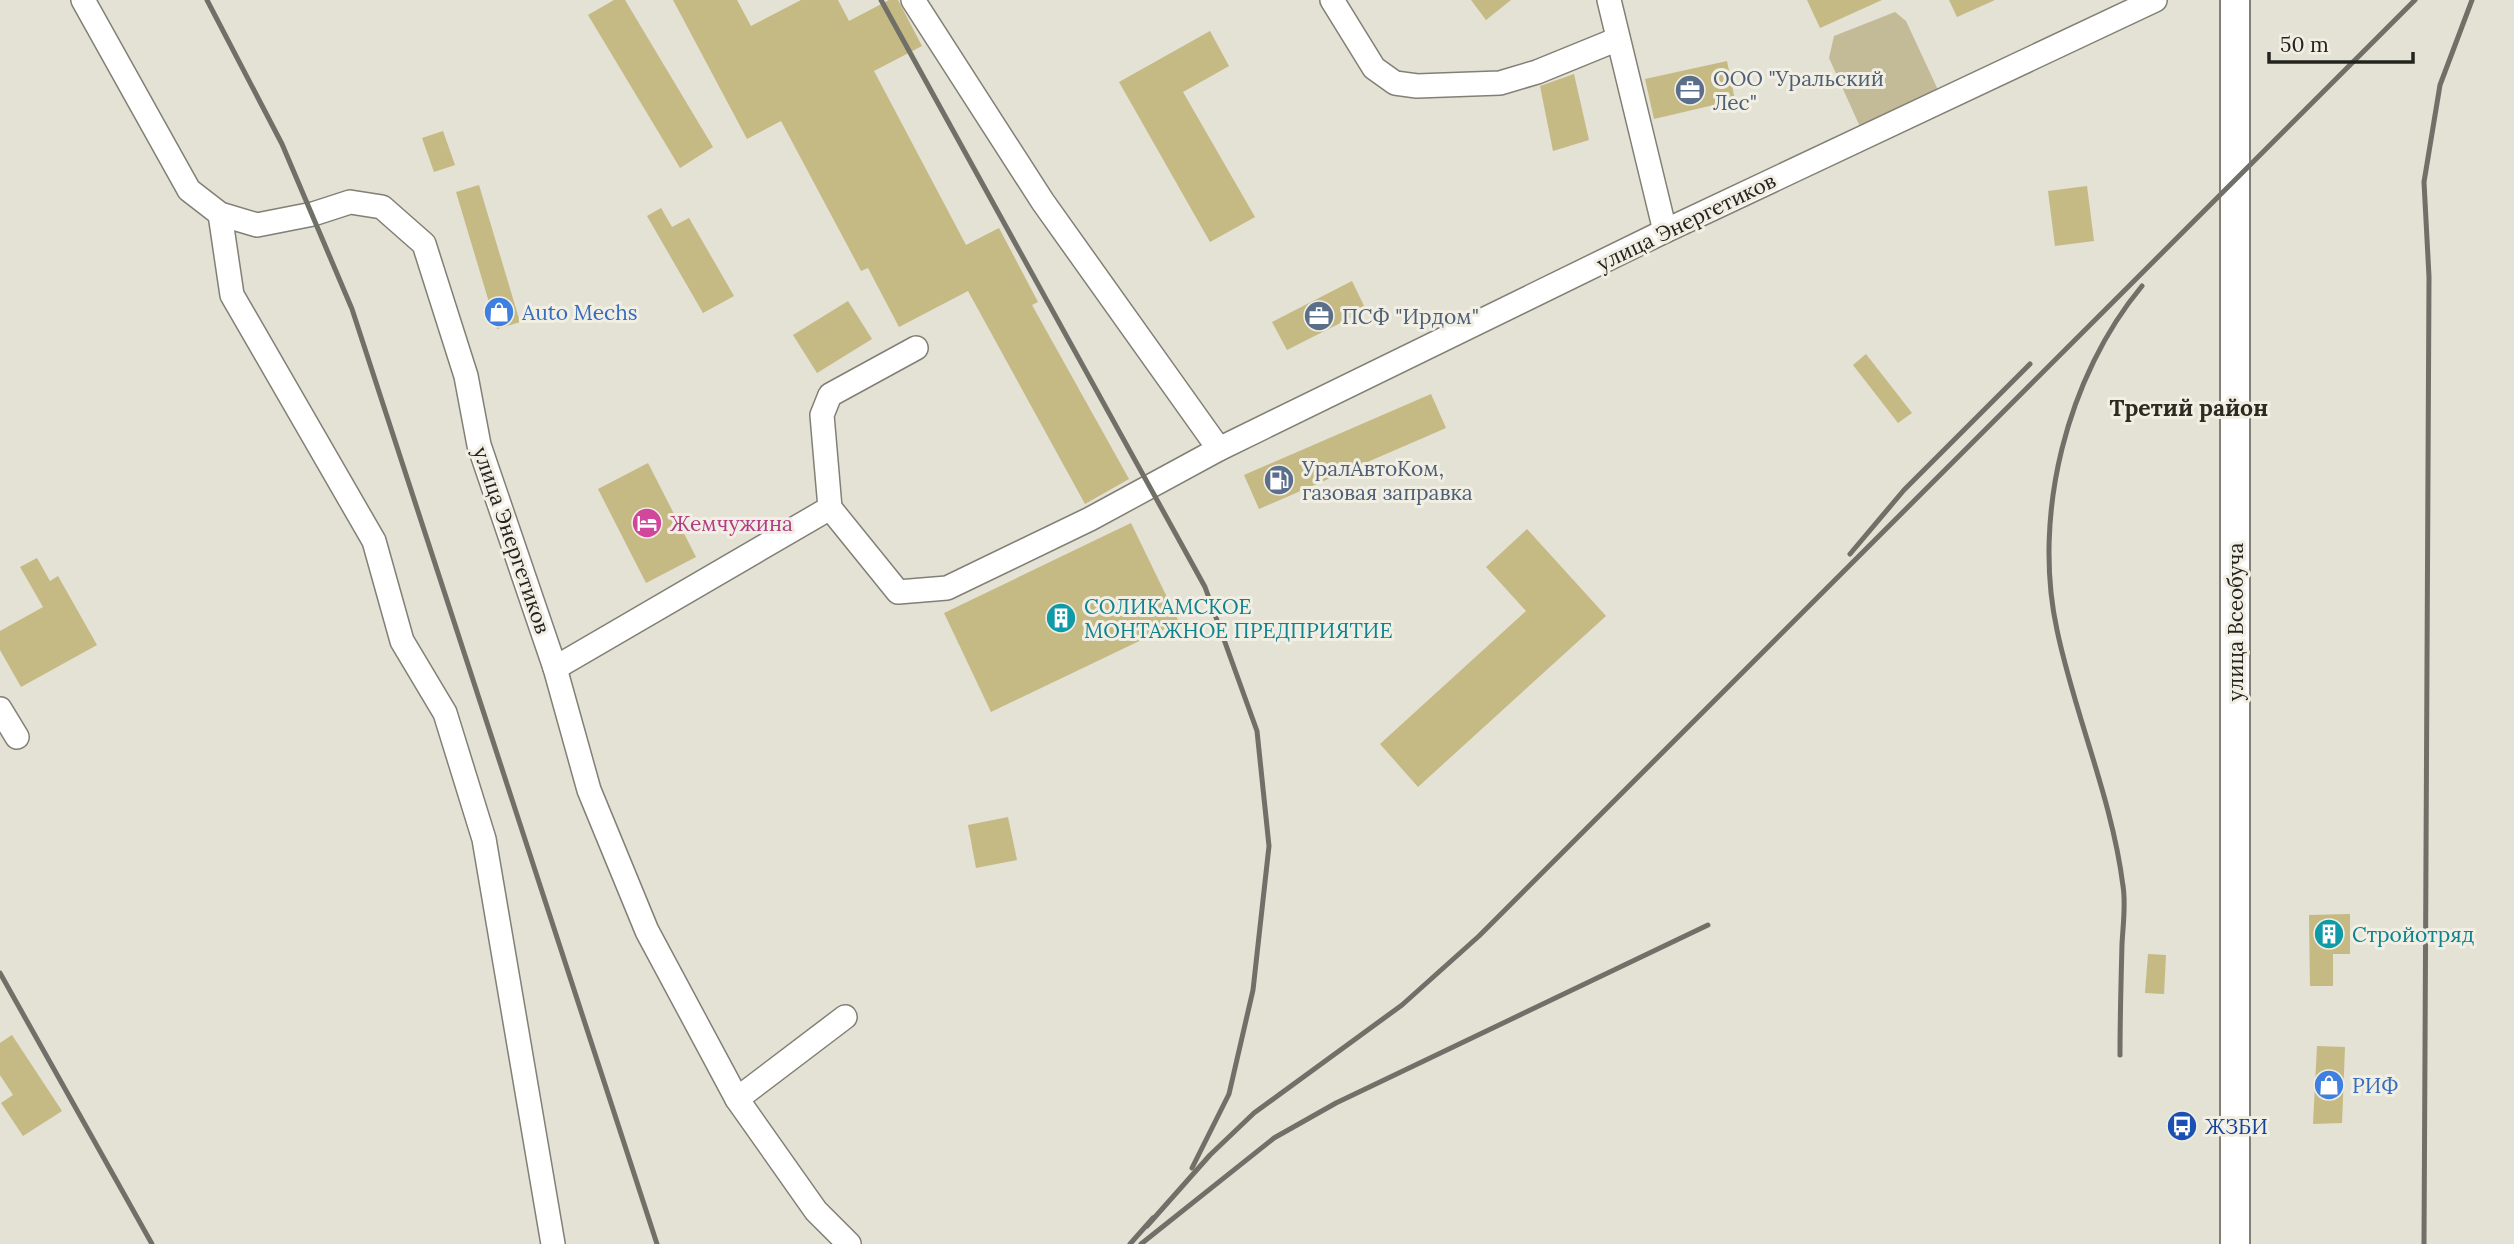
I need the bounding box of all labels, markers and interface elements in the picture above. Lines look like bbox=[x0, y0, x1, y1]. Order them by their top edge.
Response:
scale bar bbox=[2269, 21, 2412, 65]
text: 50 m bbox=[2280, 31, 2329, 58]
place label: ООО "Уральский Лес" bbox=[1713, 65, 1884, 116]
office icon: ООО "Уральский Лес" bbox=[1673, 73, 1707, 107]
street label: улица Энергетиков bbox=[1592, 167, 1780, 277]
shop icon: Auto Mechs bbox=[482, 295, 516, 329]
place label: Auto Mechs bbox=[521, 299, 638, 326]
office icon: ПСФ "Ирдом" bbox=[1302, 299, 1336, 333]
place label: ПСФ "Ирдом" bbox=[1342, 303, 1479, 330]
district label: Третий район bbox=[2110, 393, 2268, 422]
street label: улица Энергетиков bbox=[467, 443, 557, 637]
place label: УралАвтоКом, газовая заправка bbox=[1301, 455, 1473, 506]
fuel station icon: УралАвтоКом, газовая заправка bbox=[1262, 463, 1296, 497]
hotel icon: Жемчужина bbox=[630, 506, 664, 540]
place label: Жемчужина bbox=[670, 510, 793, 537]
street label: улица Всеобуча bbox=[2222, 543, 2249, 701]
place label: СОЛИКАМСКОЕ МОНТАЖНОЕ ПРЕДПРИЯТИЕ bbox=[1084, 593, 1393, 644]
building icon: СОЛИКАМСКОЕ МОНТАЖНОЕ ПРЕДПРИЯТИЕ bbox=[1044, 601, 1078, 635]
building icon: Стройотряд bbox=[2312, 917, 2346, 951]
place label: Стройотряд bbox=[2352, 921, 2474, 948]
shop icon: РИФ bbox=[2312, 1068, 2346, 1102]
place label: РИФ bbox=[2352, 1072, 2398, 1099]
bus stop icon: ЖЗБИ bbox=[2165, 1109, 2199, 1143]
place label: ЖЗБИ bbox=[2205, 1113, 2268, 1140]

